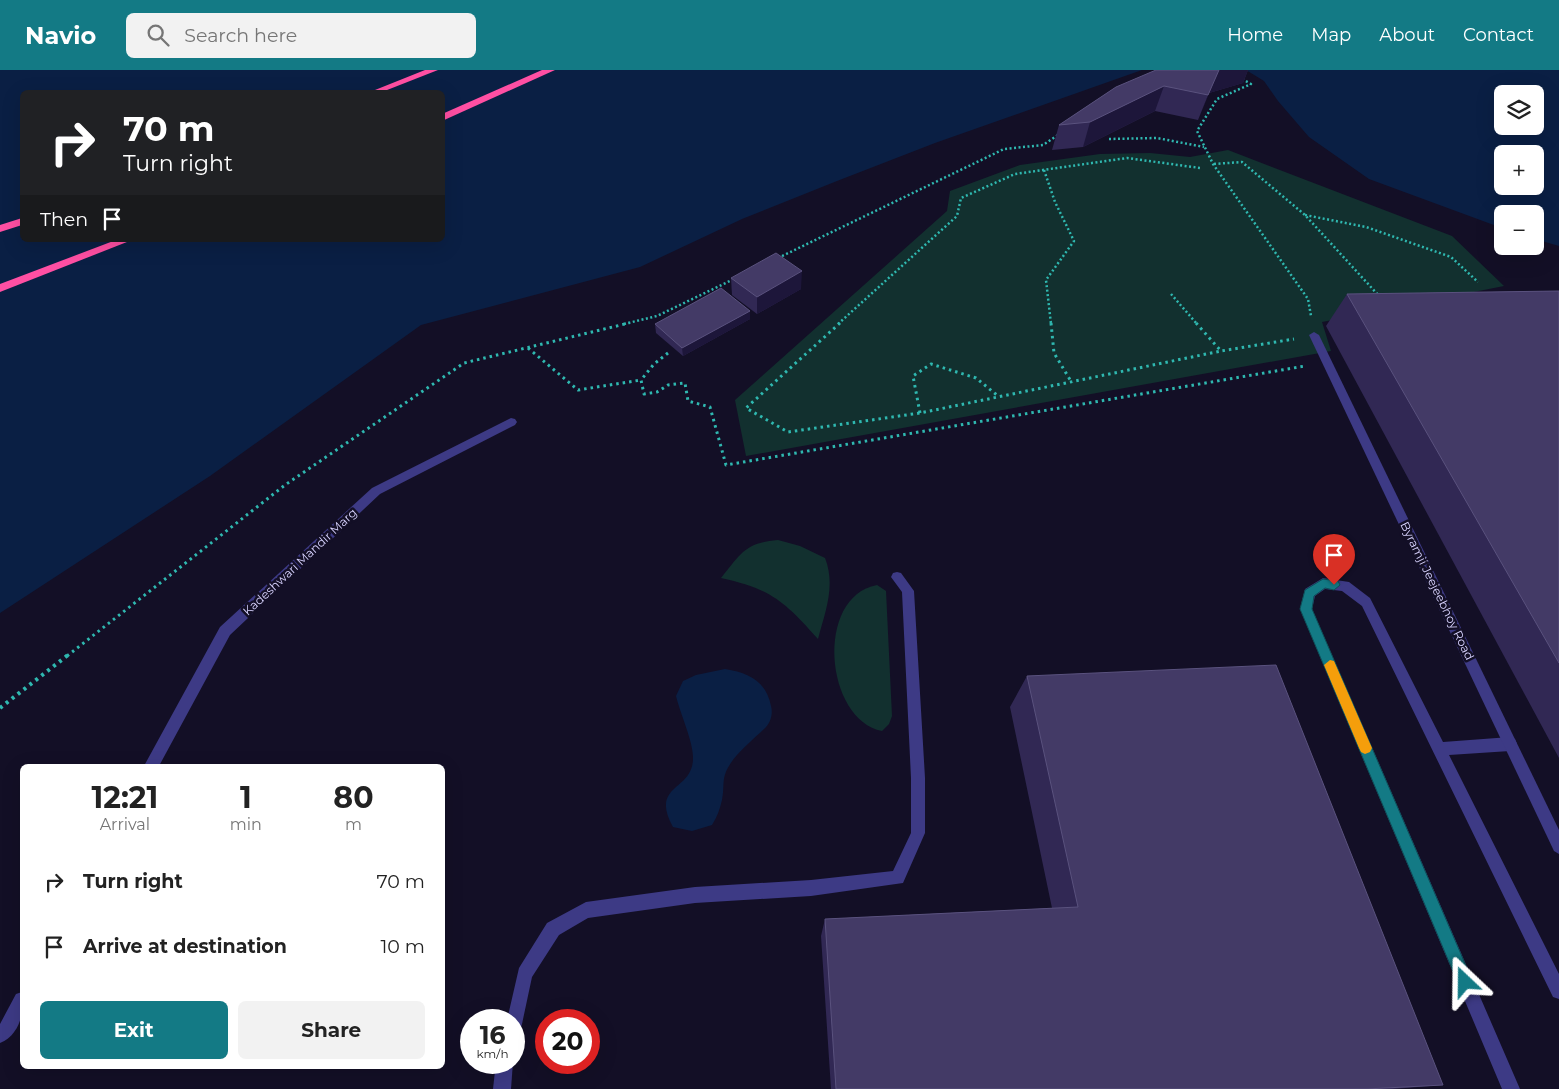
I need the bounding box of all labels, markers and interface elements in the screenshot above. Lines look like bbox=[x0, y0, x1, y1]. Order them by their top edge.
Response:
search box bbox=[126, 13, 476, 58]
text: Navio bbox=[25, 21, 96, 50]
icon: search bbox=[144, 21, 172, 49]
text: Search here bbox=[184, 24, 297, 47]
text: Home bbox=[1227, 24, 1283, 46]
text: Map bbox=[1311, 24, 1351, 46]
text: About bbox=[1379, 24, 1435, 46]
text: Contact bbox=[1463, 24, 1534, 46]
map controls bbox=[1494, 85, 1544, 255]
button: layers bbox=[1494, 85, 1544, 135]
text: 70 m bbox=[123, 107, 214, 150]
icon: right bbox=[40, 110, 105, 175]
button: + bbox=[1494, 145, 1544, 195]
text: Turn right bbox=[123, 150, 233, 177]
icon: arrive bbox=[98, 205, 126, 233]
button: − bbox=[1494, 205, 1544, 255]
text: Then bbox=[40, 208, 88, 231]
street label: Kadeshwari Mandir Marg bbox=[239, 505, 360, 618]
street label: Byramji Jeejeebhoy Road bbox=[1397, 519, 1478, 662]
pin bbox=[1313, 534, 1355, 585]
icon: arrive bbox=[1320, 541, 1348, 569]
text: 12:21 bbox=[91, 779, 158, 816]
text: 1 bbox=[240, 779, 252, 816]
text: 80 bbox=[333, 779, 374, 816]
text: Arrival bbox=[100, 815, 150, 834]
text: min bbox=[230, 815, 262, 834]
text: m bbox=[345, 815, 362, 834]
icon: right bbox=[40, 868, 68, 896]
text: Turn right bbox=[83, 870, 183, 893]
text: 70 m bbox=[376, 870, 425, 893]
icon: arrive bbox=[40, 933, 68, 961]
text: Arrive at destination bbox=[83, 935, 287, 958]
text: 10 m bbox=[380, 935, 425, 958]
position arrow bbox=[1438, 955, 1490, 1007]
button: Exit bbox=[40, 1001, 228, 1059]
button: Share bbox=[238, 1001, 425, 1059]
speed limit sign: 20 bbox=[535, 1009, 600, 1074]
text: 16 bbox=[480, 1020, 505, 1050]
text: km/h bbox=[476, 1046, 509, 1061]

